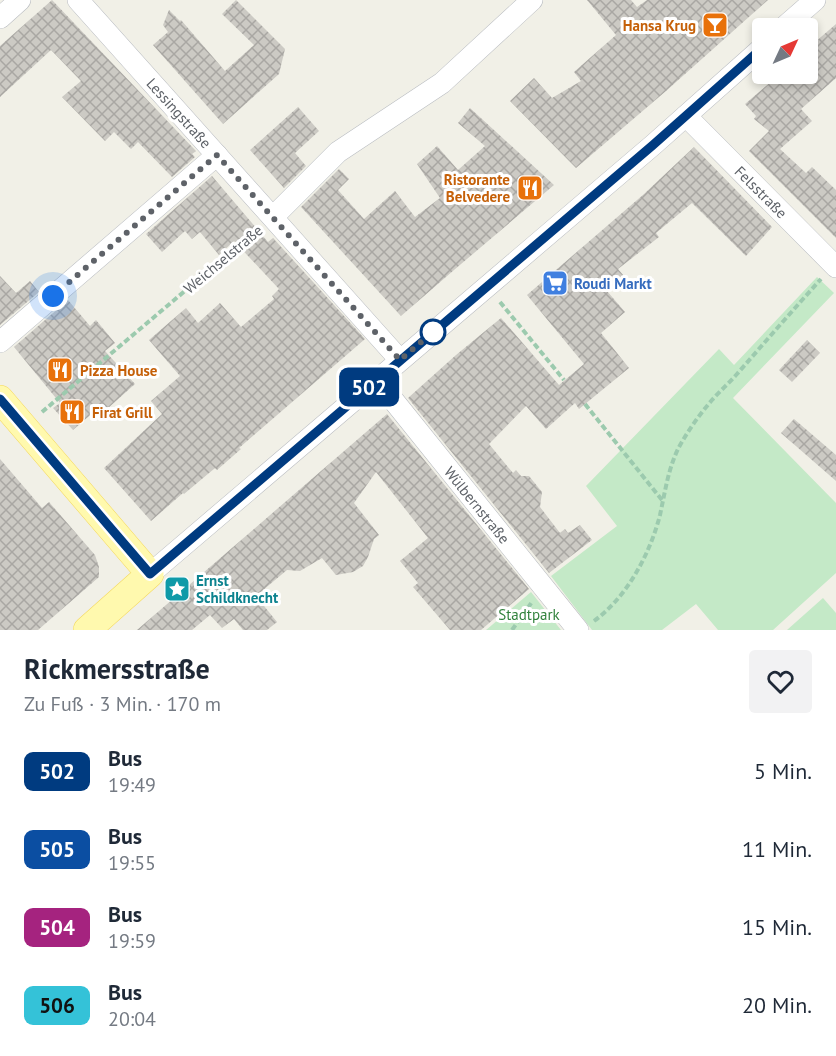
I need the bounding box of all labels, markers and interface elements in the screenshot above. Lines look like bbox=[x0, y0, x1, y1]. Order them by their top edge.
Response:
bar icon: Hansa Krug bbox=[700, 10, 730, 40]
place label: Hansa Krug bbox=[623, 16, 696, 35]
north arrow bbox=[752, 18, 818, 84]
map controls bbox=[752, 18, 818, 84]
street label: Lessingstraße bbox=[143, 74, 215, 152]
street label: Felsstraße bbox=[731, 162, 791, 222]
place label: Ristorante Belvedere bbox=[444, 170, 510, 206]
restaurant icon: Ristorante Belvedere bbox=[515, 173, 545, 203]
street label: Weichselstraße bbox=[180, 220, 266, 298]
supermarket icon: Roudi Markt bbox=[540, 268, 570, 298]
place label: Roudi Markt bbox=[574, 274, 652, 293]
your location bbox=[38, 281, 68, 311]
unlabelled marker bbox=[420, 319, 446, 345]
restaurant icon: Pizza House bbox=[45, 355, 75, 385]
place label: Pizza House bbox=[80, 361, 158, 380]
line badge: 502 bbox=[334, 368, 404, 406]
text: 502 bbox=[351, 374, 387, 401]
restaurant icon: Firat Grill bbox=[57, 397, 87, 427]
place label: Firat Grill bbox=[92, 403, 153, 422]
street label: Wülbernstraße bbox=[440, 463, 514, 547]
place label: Ernst Schildknecht bbox=[196, 571, 279, 607]
place icon: Ernst Schildknecht bbox=[162, 574, 192, 604]
park label: Stadtpark bbox=[498, 605, 561, 624]
text: Rickmersstraße bbox=[24, 650, 210, 687]
button: heart bbox=[749, 650, 812, 713]
text: Zu Fuß · 3 Min. · 170 m bbox=[24, 691, 221, 717]
text: Bus bbox=[108, 744, 142, 772]
text: 5 Min. bbox=[754, 757, 812, 785]
text: 502 bbox=[39, 758, 75, 785]
text: 19:49 bbox=[108, 772, 156, 798]
text: Bus bbox=[108, 822, 142, 850]
text: 11 Min. bbox=[742, 835, 812, 863]
text: 505 bbox=[39, 836, 75, 863]
text: 19:55 bbox=[108, 850, 156, 876]
text: Bus bbox=[108, 900, 142, 928]
text: 15 Min. bbox=[742, 913, 812, 941]
text: 504 bbox=[39, 914, 75, 941]
text: 19:59 bbox=[108, 928, 156, 954]
text: Bus bbox=[108, 978, 142, 1006]
text: 20 Min. bbox=[742, 991, 812, 1019]
text: 506 bbox=[39, 992, 75, 1019]
text: 20:04 bbox=[108, 1006, 156, 1032]

